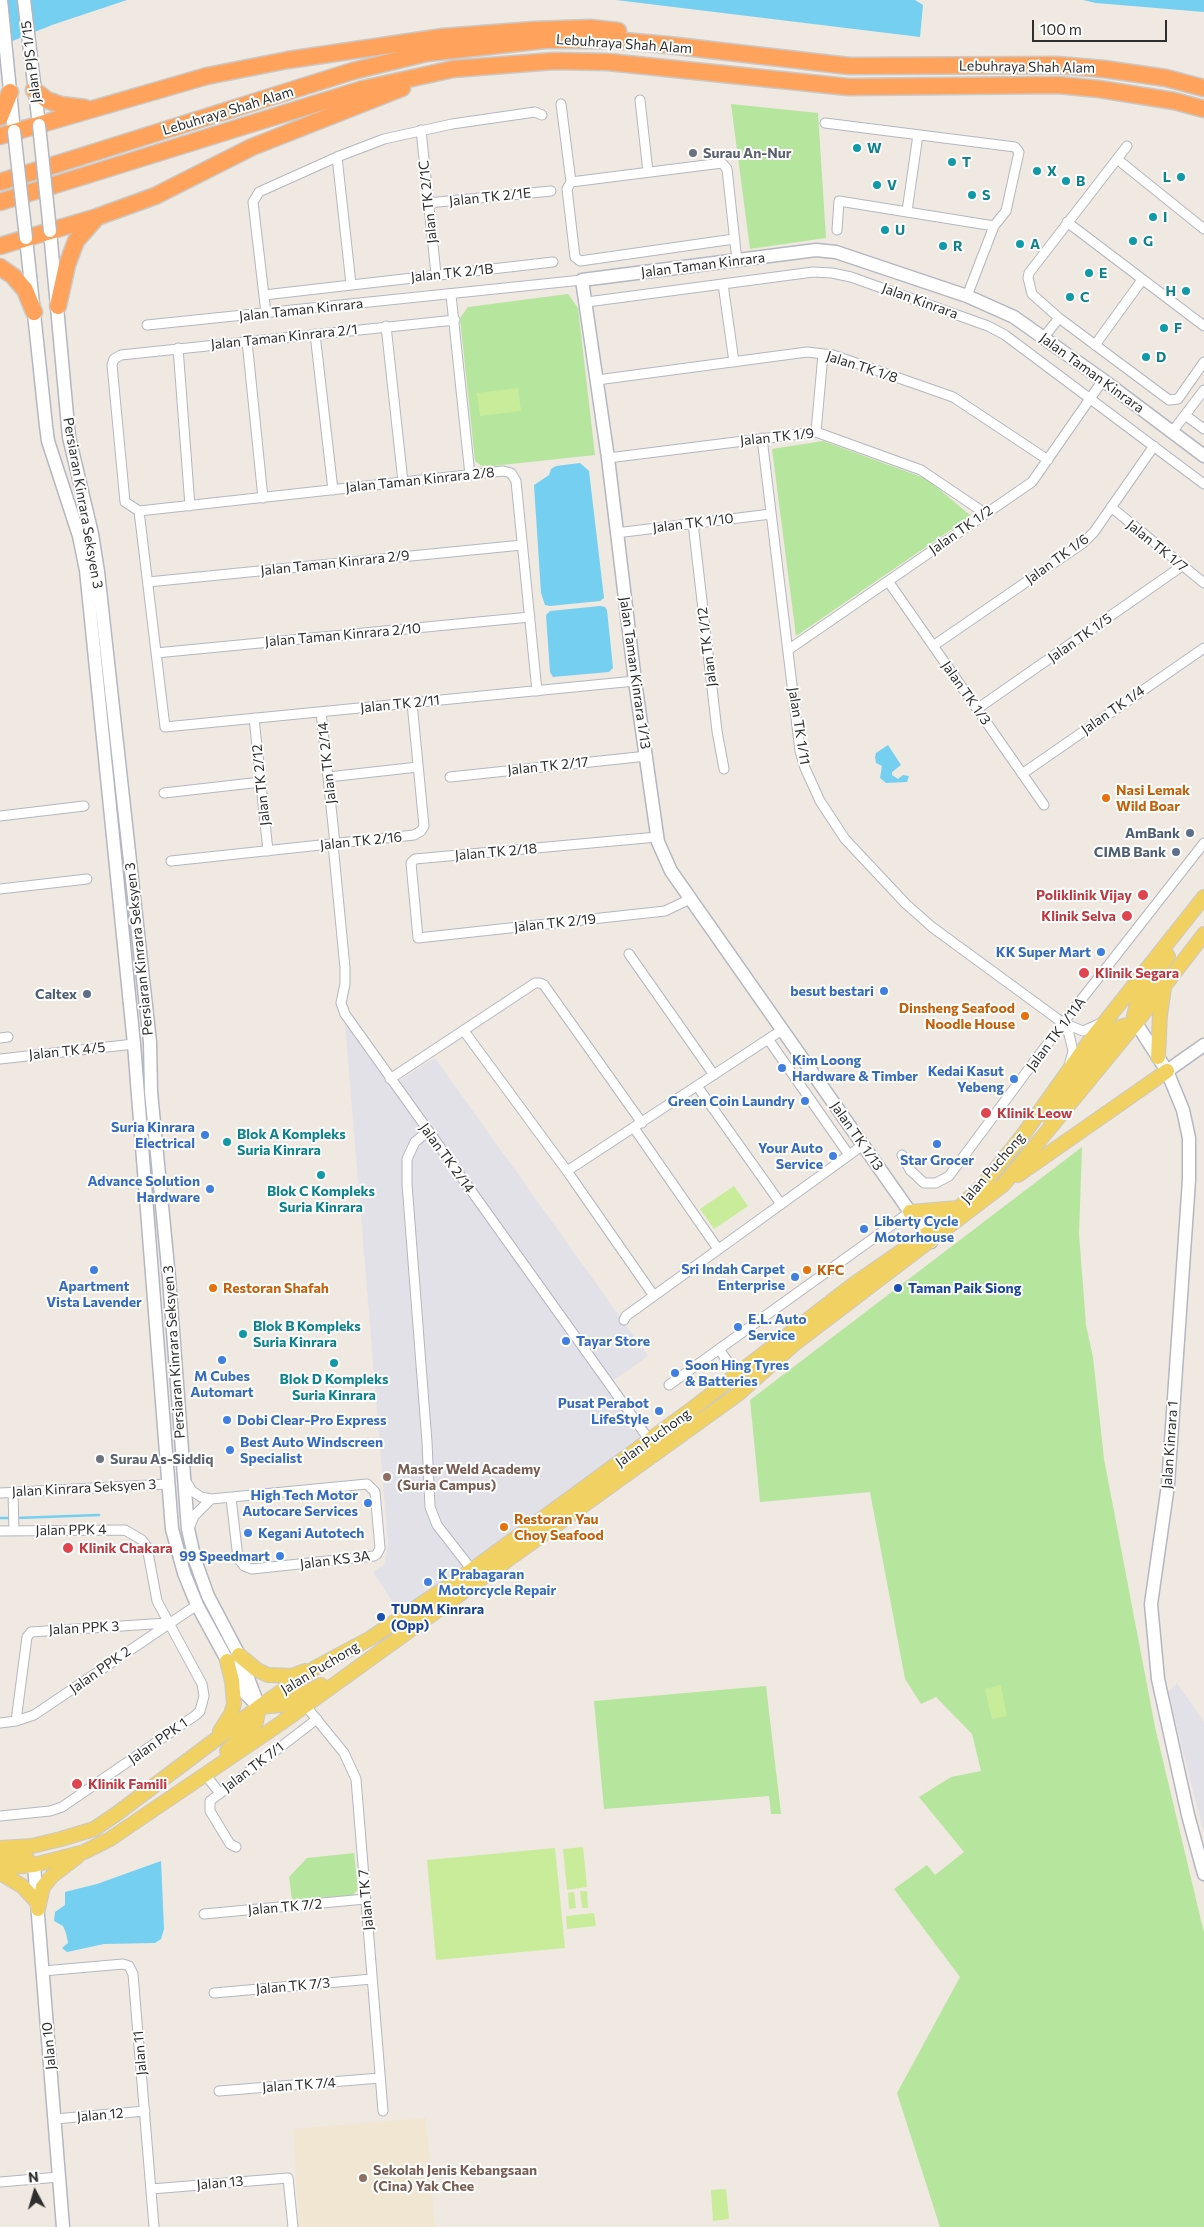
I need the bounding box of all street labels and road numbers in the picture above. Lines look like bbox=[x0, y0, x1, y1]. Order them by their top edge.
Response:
street label: Jalan PJS 1/15 bbox=[18, 20, 44, 104]
street label: Lebuhraya Shah Alam bbox=[555, 31, 693, 57]
street label: Lebuhraya Shah Alam bbox=[959, 57, 1095, 77]
street label: Lebuhraya Shah Alam bbox=[160, 83, 296, 139]
street label: Jalan TK 2/1C bbox=[415, 160, 441, 244]
street label: Jalan TK 2/1E bbox=[448, 184, 532, 210]
street label: Jalan Taman Kinrara bbox=[640, 249, 766, 281]
street label: Jalan TK 2/1B bbox=[410, 260, 494, 286]
street label: Jalan Kinrara bbox=[880, 280, 960, 322]
street label: Jalan Taman Kinrara bbox=[238, 295, 364, 325]
street label: Jalan Taman Kinrara 2/1 bbox=[210, 321, 358, 353]
street label: Jalan Taman Kinrara bbox=[1037, 330, 1147, 416]
street label: Jalan TK 1/8 bbox=[824, 348, 900, 386]
street label: Persiaran Kinrara Seksyen 3 bbox=[60, 416, 106, 590]
street label: Jalan TK 1/9 bbox=[739, 425, 815, 449]
street label: Jalan Taman Kinrara 2/8 bbox=[345, 464, 495, 496]
street label: Jalan TK 1/2 bbox=[926, 502, 996, 558]
street label: Jalan TK 1/10 bbox=[652, 510, 734, 536]
street label: Jalan TK 1/7 bbox=[1123, 516, 1191, 576]
street label: Jalan TK 1/6 bbox=[1022, 530, 1092, 588]
street label: Jalan Taman Kinrara 2/9 bbox=[260, 547, 410, 579]
street label: Jalan Taman Kinrara 1/13 bbox=[616, 596, 654, 750]
street label: Jalan TK 1/12 bbox=[694, 606, 720, 688]
street label: Jalan TK 1/5 bbox=[1045, 610, 1115, 666]
street label: Jalan Taman Kinrara 2/10 bbox=[264, 620, 422, 650]
street label: Jalan TK 1/3 bbox=[938, 658, 994, 728]
street label: Jalan TK 1/4 bbox=[1078, 682, 1148, 738]
street label: Jalan TK 1/11 bbox=[785, 686, 813, 766]
street label: Jalan TK 2/11 bbox=[359, 691, 441, 717]
street label: Jalan TK 2/14 bbox=[314, 721, 340, 805]
street label: Jalan TK 2/12 bbox=[248, 743, 274, 827]
street label: Jalan TK 2/17 bbox=[507, 753, 589, 779]
street label: Jalan TK 2/16 bbox=[319, 828, 403, 854]
street label: Jalan TK 2/18 bbox=[454, 840, 538, 864]
street label: Persiaran Kinrara Seksyen 3 bbox=[122, 862, 156, 1036]
street label: Jalan TK 2/19 bbox=[513, 910, 597, 936]
street label: Jalan TK 1/11A bbox=[1023, 994, 1089, 1074]
street label: Jalan TK 4/5 bbox=[28, 1039, 106, 1063]
street label: Jalan TK 1/13 bbox=[827, 1098, 887, 1174]
street label: Jalan TK 2/14 bbox=[416, 1120, 478, 1196]
street label: Jalan Puchong bbox=[958, 1129, 1028, 1207]
street label: Persiaran Kinrara Seksyen 3 bbox=[160, 1265, 188, 1439]
street label: Jalan Kinrara 1 bbox=[1159, 1400, 1181, 1490]
street label: Jalan Puchong bbox=[612, 1405, 694, 1471]
street label: Jalan Kinrara Seksyen 3 bbox=[11, 1476, 157, 1500]
street label: Jalan PPK 4 bbox=[35, 1521, 107, 1539]
street label: Jalan KS 3A bbox=[299, 1547, 371, 1573]
street label: Jalan PPK 3 bbox=[48, 1618, 120, 1638]
street label: Jalan Puchong bbox=[278, 1638, 362, 1698]
street label: Jalan PPK 2 bbox=[66, 1643, 134, 1697]
street label: Jalan PPK 1 bbox=[125, 1714, 191, 1768]
street label: Jalan TK 7/1 bbox=[219, 1738, 287, 1796]
street label: Jalan TK 7 bbox=[355, 1869, 377, 1931]
street label: Jalan TK 7/2 bbox=[247, 1895, 323, 1919]
street label: Jalan TK 7/3 bbox=[255, 1974, 331, 1998]
street label: Jalan 10 bbox=[39, 2021, 59, 2071]
street label: Jalan 11 bbox=[130, 2030, 150, 2076]
street label: Jalan TK 7/4 bbox=[262, 2074, 336, 2096]
street label: Jalan 12 bbox=[76, 2105, 124, 2125]
street label: Jalan 13 bbox=[196, 2173, 244, 2193]

